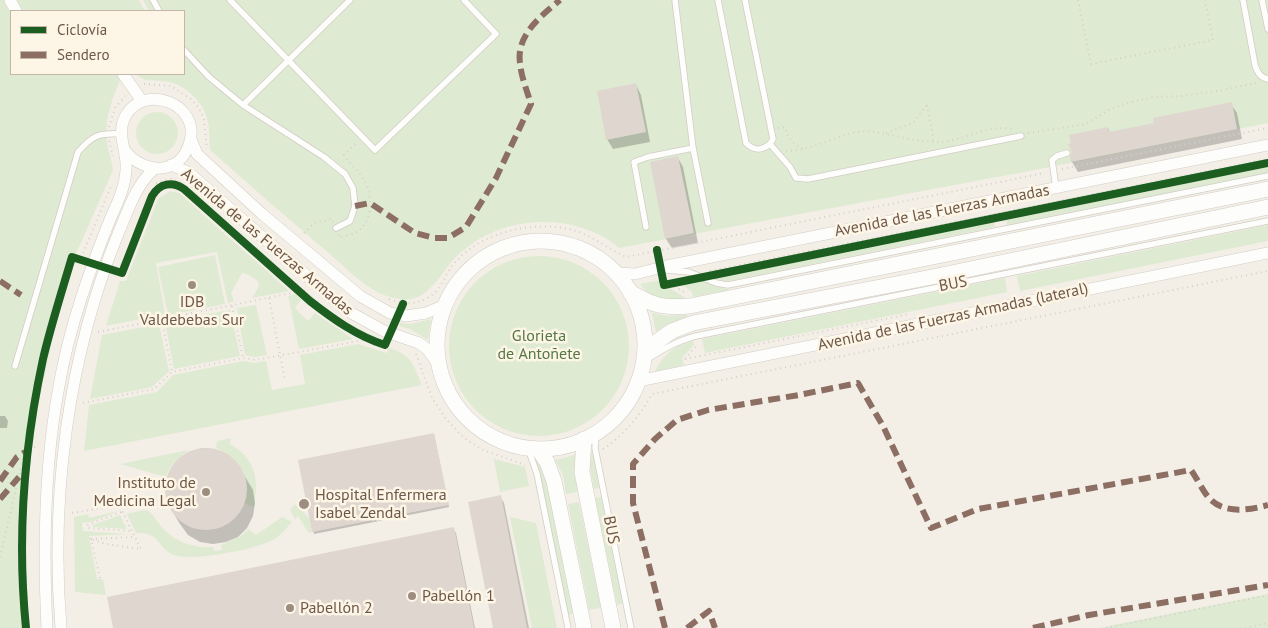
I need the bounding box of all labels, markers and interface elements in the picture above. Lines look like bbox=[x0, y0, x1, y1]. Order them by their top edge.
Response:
legend bbox=[10, 10, 185, 75]
text: Ciclovía bbox=[57, 20, 107, 39]
text: Sendero bbox=[57, 45, 110, 64]
street label: Avenida de las Fuerzas Armadas bbox=[177, 164, 357, 320]
street label: Avenida de las Fuerzas Armadas bbox=[833, 181, 1051, 241]
street label: BUS bbox=[937, 272, 969, 296]
marker: IDB Valdebebas Sur bbox=[186, 279, 198, 291]
street label: Avenida de las Fuerzas Armadas (lateral) bbox=[816, 279, 1090, 355]
place label: IDB Valdebebas Sur bbox=[140, 292, 244, 330]
park label: Glorieta de Antoñete bbox=[497, 326, 581, 364]
place label: Instituto de Medicina Legal bbox=[93, 473, 196, 511]
place label: Hospital Enfermera Isabel Zendal bbox=[315, 485, 447, 523]
marker: Instituto de Medicina Legal bbox=[200, 486, 212, 498]
marker: Hospital Enfermera Isabel Zendal bbox=[297, 497, 311, 511]
street label: BUS bbox=[599, 514, 623, 546]
place label: Pabellón 1 bbox=[422, 586, 495, 606]
marker: Pabellón 1 bbox=[406, 590, 418, 602]
place label: Pabellón 2 bbox=[300, 598, 373, 618]
marker: Pabellón 2 bbox=[284, 602, 296, 614]

